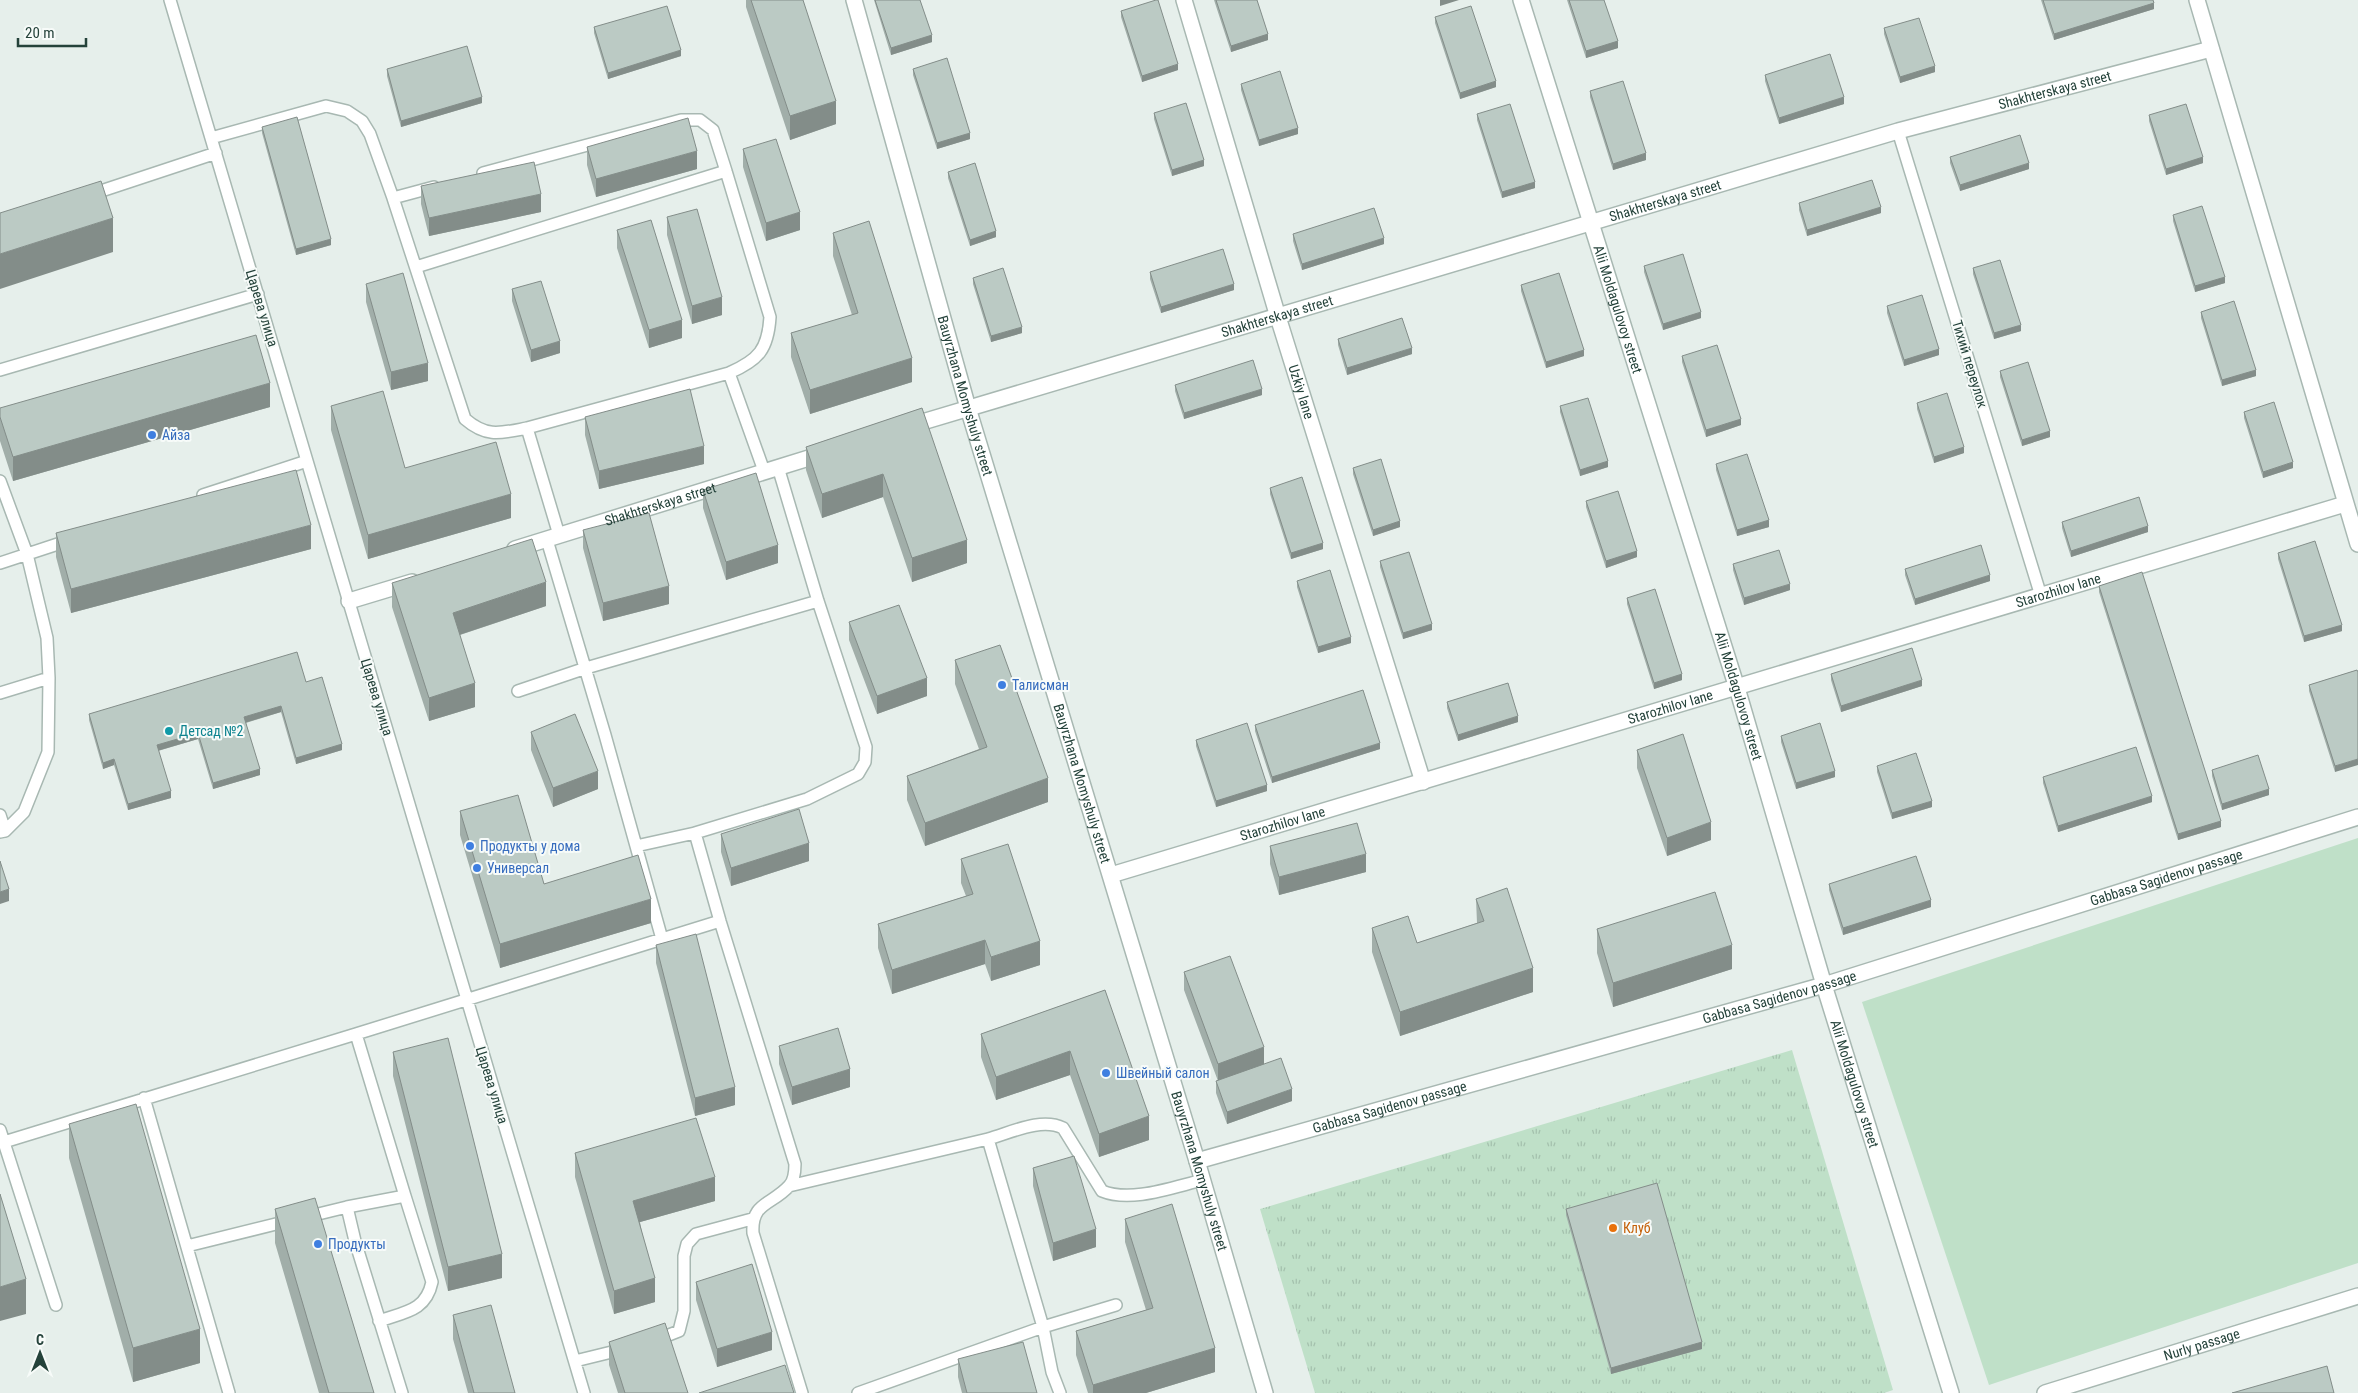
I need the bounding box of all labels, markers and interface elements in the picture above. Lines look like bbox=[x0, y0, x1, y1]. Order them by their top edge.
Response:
scale bar bbox=[18, 15, 85, 47]
text: 20 m bbox=[25, 24, 55, 42]
street label: Shakhterskaya street bbox=[1997, 68, 2113, 112]
street label: Shakhterskaya street bbox=[1607, 176, 1723, 225]
street label: Alii Moldagulovoy street bbox=[1590, 243, 1646, 375]
street label: Царева улица bbox=[243, 267, 281, 349]
street label: Shakhterskaya street bbox=[1219, 292, 1335, 340]
street label: Bauyrzhana Momyshuly street bbox=[935, 314, 996, 478]
street label: Тихий переулок bbox=[1949, 318, 1991, 410]
street label: Uzkiy lane bbox=[1285, 363, 1317, 421]
place label: Айза bbox=[162, 427, 190, 443]
marker: Айза bbox=[146, 429, 158, 441]
street label: Shakhterskaya street bbox=[603, 479, 718, 529]
street label: Starozhilov lane bbox=[2014, 570, 2103, 611]
street label: Alii Moldagulovoy street bbox=[1712, 630, 1766, 762]
street label: Царева улица bbox=[358, 656, 396, 738]
place label: Талисман bbox=[1012, 677, 1069, 693]
marker: Талисман bbox=[996, 679, 1008, 691]
street label: Starozhilov lane bbox=[1626, 686, 1715, 727]
street label: Bauyrzhana Momyshuly street bbox=[1050, 702, 1114, 865]
place label: Детсад №2 bbox=[179, 723, 243, 739]
marker: Детсад №2 bbox=[163, 725, 175, 737]
street label: Starozhilov lane bbox=[1238, 803, 1327, 844]
place label: Продукты у дома bbox=[480, 838, 580, 854]
marker: Продукты у дома bbox=[464, 840, 476, 852]
street label: Gabbasa Sagidenov passage bbox=[2088, 846, 2245, 909]
place label: Универсал bbox=[487, 860, 549, 876]
marker: Универсал bbox=[471, 862, 483, 874]
street label: Gabbasa Sagidenov passage bbox=[1701, 967, 1859, 1027]
street label: Alii Moldagulovoy street bbox=[1827, 1018, 1882, 1150]
street label: Царева улица bbox=[473, 1044, 511, 1126]
place label: Швейный салон bbox=[1116, 1065, 1210, 1081]
marker: Швейный салон bbox=[1100, 1067, 1112, 1079]
street label: Gabbasa Sagidenov passage bbox=[1311, 1078, 1469, 1136]
street label: Bauyrzhana Momyshuly street bbox=[1168, 1089, 1231, 1253]
place label: Клуб bbox=[1623, 1220, 1651, 1236]
marker: Клуб bbox=[1607, 1222, 1619, 1234]
place label: Продукты bbox=[328, 1236, 386, 1252]
marker: Продукты bbox=[312, 1238, 324, 1250]
street label: Nurly passage bbox=[2162, 1325, 2242, 1364]
north arrow bbox=[15, 1328, 65, 1378]
text: С bbox=[36, 1332, 44, 1348]

